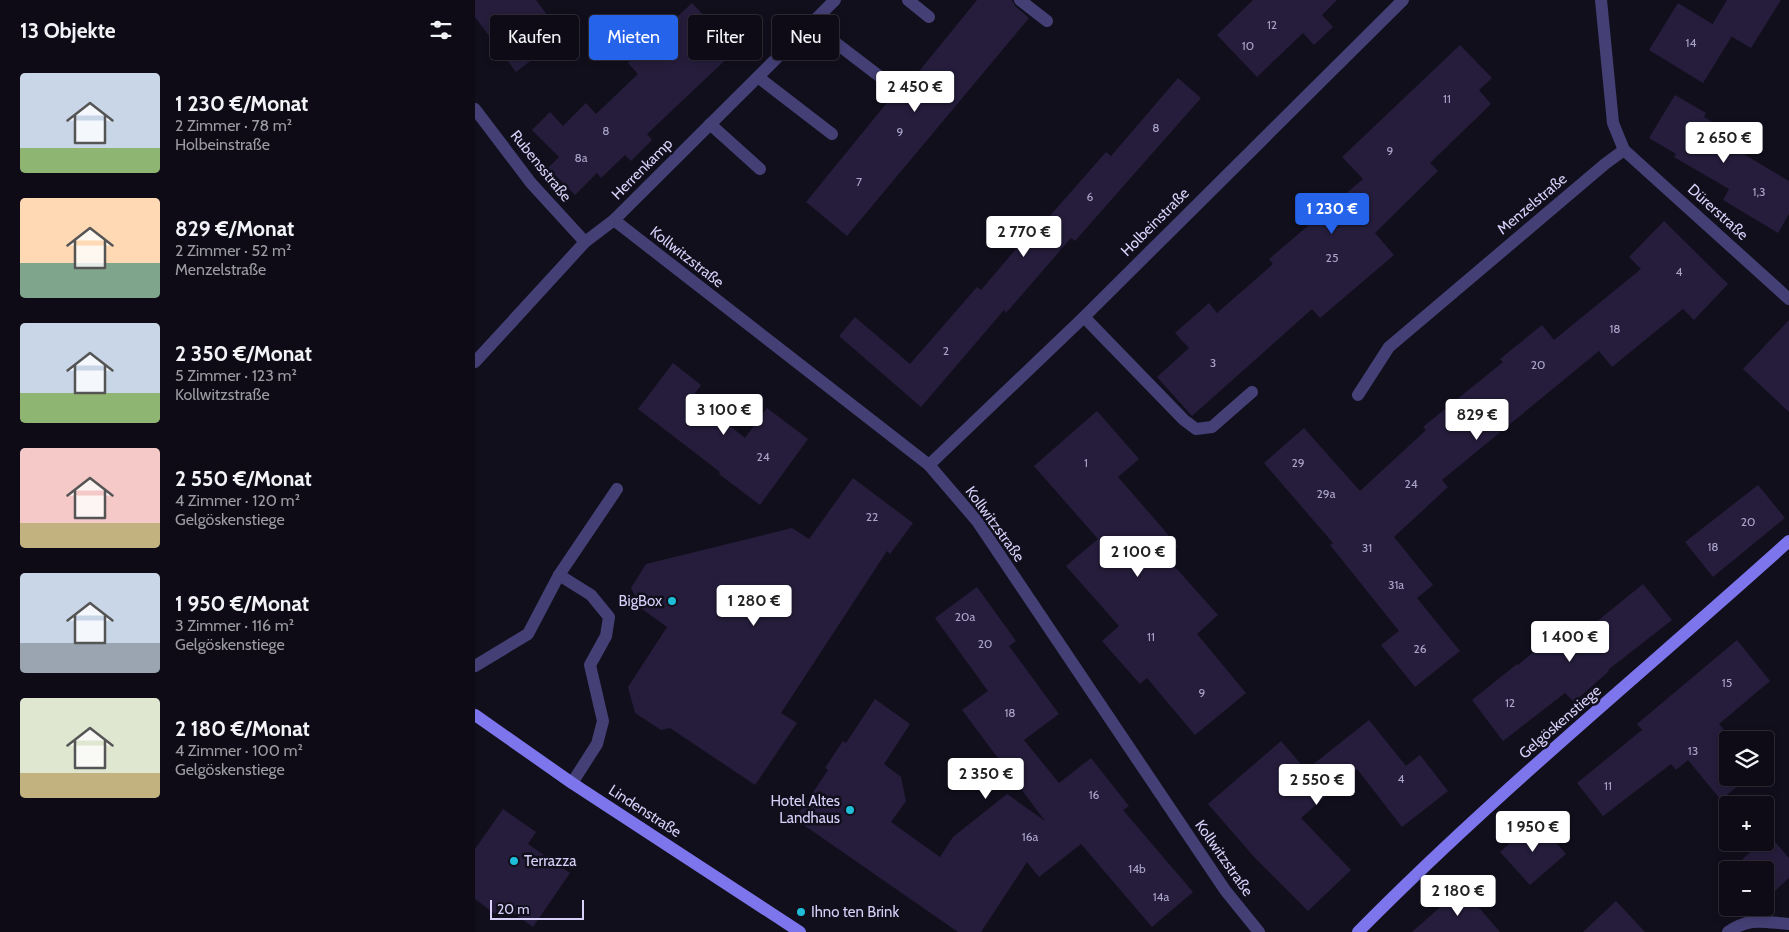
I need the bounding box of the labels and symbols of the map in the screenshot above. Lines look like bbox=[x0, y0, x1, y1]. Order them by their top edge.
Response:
house number: 12 bbox=[1267, 17, 1277, 32]
house number: 14 bbox=[1686, 35, 1696, 50]
house number: 10 bbox=[1242, 38, 1254, 53]
pin: 2 450 € bbox=[869, 70, 961, 113]
house number: 11 bbox=[1443, 91, 1451, 106]
house number: 8 bbox=[1152, 120, 1160, 135]
pin: 2 650 € bbox=[1678, 121, 1770, 164]
house number: 8 bbox=[602, 123, 610, 138]
house number: 9 bbox=[897, 124, 904, 139]
street label: Rubensstraße bbox=[507, 127, 575, 206]
street label: Herrenkamp bbox=[608, 135, 676, 203]
house number: 9 bbox=[1387, 143, 1394, 158]
house number: 8a bbox=[574, 150, 588, 165]
street label: Menzelstraße bbox=[1493, 169, 1571, 238]
house number: 7 bbox=[856, 174, 862, 189]
street label: Dürerstraße bbox=[1684, 180, 1752, 244]
street label: Holbeinstraße bbox=[1117, 184, 1193, 260]
house number: 1,3 bbox=[1753, 184, 1766, 199]
house number: 6 bbox=[1087, 189, 1094, 204]
pin: 1 230 € bbox=[1286, 192, 1378, 235]
pin: 2 770 € bbox=[978, 216, 1070, 258]
street label: Kollwitzstraße bbox=[646, 223, 728, 292]
house number: 25 bbox=[1326, 250, 1338, 265]
house number: 4 bbox=[1676, 264, 1683, 279]
house number: 18 bbox=[1609, 321, 1621, 336]
house number: 2 bbox=[943, 343, 949, 358]
house number: 3 bbox=[1210, 355, 1216, 370]
house number: 20 bbox=[1531, 357, 1545, 372]
pin: 3 100 € bbox=[678, 394, 770, 436]
pin: 829 € bbox=[1442, 398, 1512, 441]
house number: 24 bbox=[756, 449, 770, 464]
house number: 1 bbox=[1084, 455, 1088, 470]
house number: 29 bbox=[1291, 455, 1305, 470]
house number: 24 bbox=[1404, 476, 1418, 491]
street label: Kollwitzstraße bbox=[962, 483, 1029, 565]
house number: 29a bbox=[1317, 486, 1336, 501]
house number: 22 bbox=[866, 509, 878, 524]
house number: 20 bbox=[1741, 514, 1755, 529]
pin: 2 100 € bbox=[1092, 536, 1184, 578]
house number: 18 bbox=[1707, 539, 1719, 554]
house number: 31 bbox=[1362, 540, 1372, 555]
house number: 31a bbox=[1388, 577, 1404, 592]
pin: 1 280 € bbox=[708, 584, 800, 627]
place label: BigBox bbox=[619, 592, 662, 610]
marker: BigBox bbox=[666, 595, 678, 607]
house number: 20a bbox=[955, 609, 975, 624]
pin: 1 400 € bbox=[1524, 620, 1616, 663]
house number: 11 bbox=[1147, 629, 1155, 644]
house number: 20 bbox=[978, 636, 992, 651]
house number: 26 bbox=[1413, 641, 1427, 656]
house number: 15 bbox=[1722, 675, 1732, 690]
street label: Gelgöskenstiege bbox=[1515, 681, 1605, 763]
house number: 9 bbox=[1199, 685, 1206, 700]
house number: 12 bbox=[1505, 695, 1515, 710]
house number: 18 bbox=[1004, 705, 1016, 720]
house number: 13 bbox=[1688, 743, 1698, 758]
pin: 2 350 € bbox=[940, 758, 1032, 800]
pin: 2 550 € bbox=[1271, 764, 1363, 806]
house number: 4 bbox=[1398, 771, 1405, 786]
house number: 11 bbox=[1604, 778, 1612, 793]
street label: Lindenstraße bbox=[605, 781, 685, 841]
house number: 16 bbox=[1089, 787, 1100, 802]
place label: Hotel Altes Landhaus bbox=[770, 792, 840, 827]
marker: Hotel Altes Landhaus bbox=[844, 804, 856, 816]
pin: 1 950 € bbox=[1487, 810, 1579, 853]
street label: Kollwitzstraße bbox=[1191, 816, 1257, 900]
house number: 16a bbox=[1022, 829, 1038, 844]
place label: Terrazza bbox=[524, 852, 577, 870]
marker: Terrazza bbox=[508, 855, 520, 867]
house number: 14b bbox=[1128, 861, 1146, 876]
pin: 2 180 € bbox=[1412, 874, 1504, 917]
house number: 14a bbox=[1153, 889, 1170, 904]
scale bar bbox=[490, 897, 584, 920]
place label: Ihno ten Brink bbox=[811, 903, 899, 921]
marker: Ihno ten Brink bbox=[795, 906, 807, 918]

